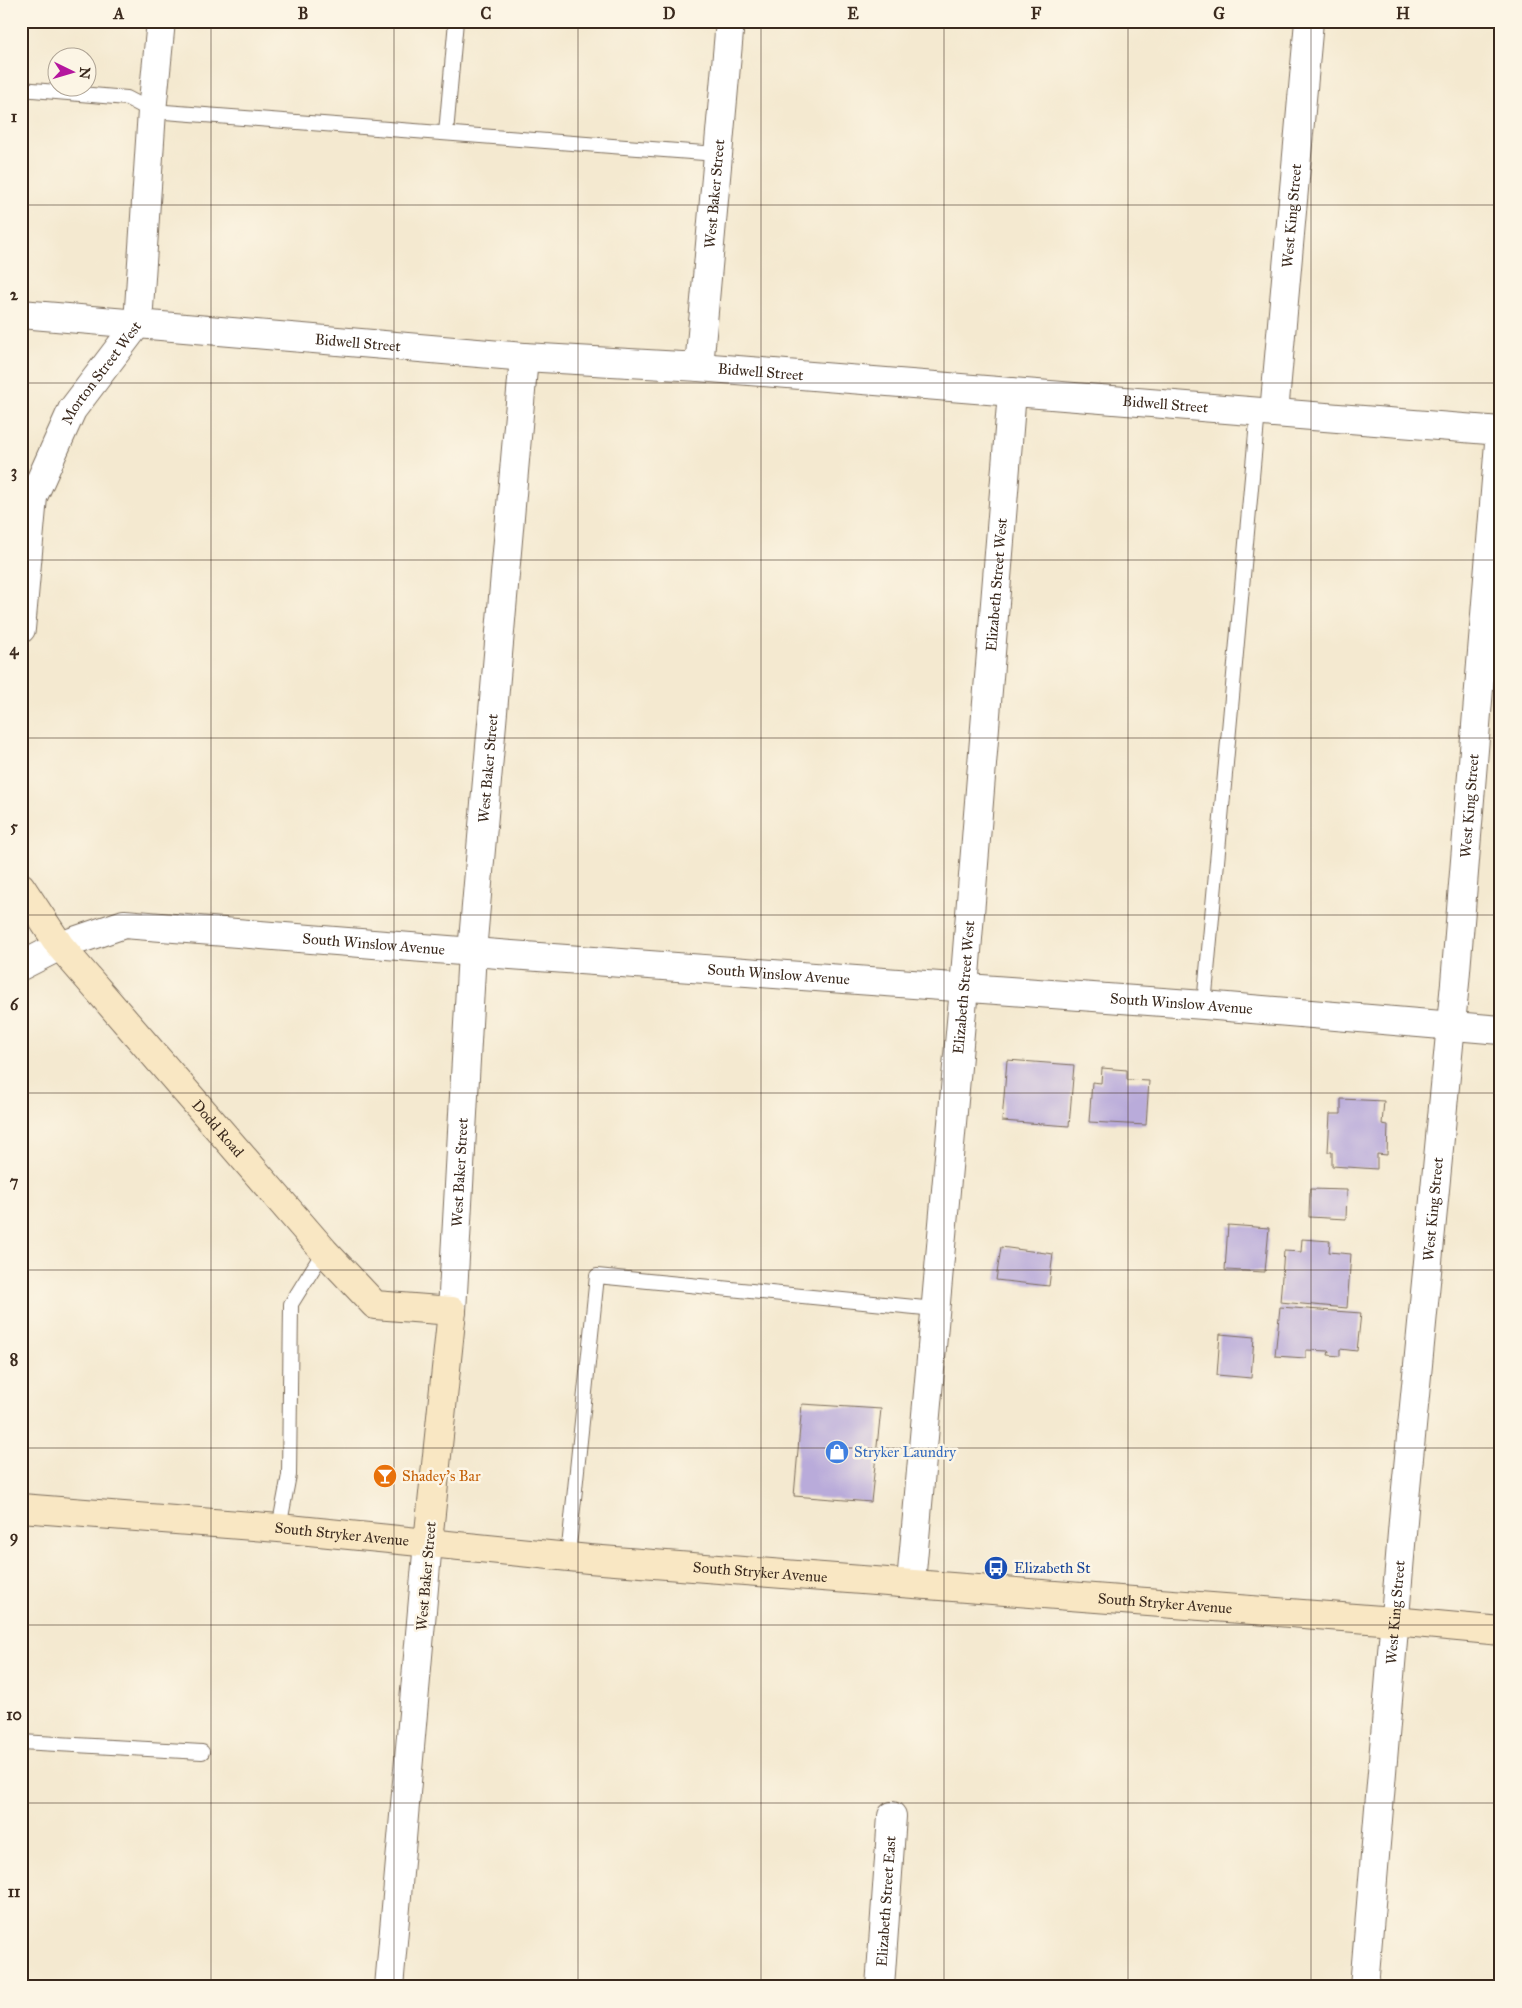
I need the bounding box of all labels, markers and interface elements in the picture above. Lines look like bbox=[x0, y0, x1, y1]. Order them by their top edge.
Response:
text: A bbox=[113, 4, 125, 23]
text: B bbox=[298, 4, 308, 23]
text: C bbox=[481, 4, 492, 23]
text: D bbox=[663, 4, 676, 23]
text: E bbox=[847, 4, 859, 23]
text: F bbox=[1031, 4, 1042, 23]
text: G bbox=[1213, 4, 1225, 23]
text: H bbox=[1396, 4, 1410, 23]
north arrow bbox=[48, 48, 98, 98]
text: N bbox=[75, 66, 93, 80]
text: 1 bbox=[11, 107, 18, 126]
street label: West Baker Street bbox=[701, 138, 728, 249]
street label: West King Street bbox=[1278, 162, 1305, 269]
text: 2 bbox=[10, 285, 19, 304]
street label: Morton Street West bbox=[58, 317, 146, 427]
street label: Bidwell Street bbox=[314, 330, 402, 355]
street label: Bidwell Street bbox=[717, 360, 805, 384]
street label: Bidwell Street bbox=[1122, 392, 1210, 417]
text: 3 bbox=[11, 462, 17, 482]
street label: Elizabeth Street West bbox=[982, 517, 1011, 652]
text: 4 bbox=[10, 640, 20, 660]
street label: West Baker Street bbox=[474, 712, 502, 824]
street label: West King Street bbox=[1456, 752, 1483, 858]
text: 5 bbox=[10, 817, 18, 836]
street label: Elizabeth Street West bbox=[949, 919, 978, 1055]
street label: South Winslow Avenue bbox=[302, 929, 446, 959]
street label: South Winslow Avenue bbox=[707, 960, 850, 988]
street label: South Winslow Avenue bbox=[1110, 989, 1254, 1018]
text: 6 bbox=[10, 995, 19, 1014]
street label: Dodd Road bbox=[188, 1096, 248, 1161]
street label: West Baker Street bbox=[448, 1116, 472, 1227]
street label: West King Street bbox=[1419, 1156, 1447, 1262]
text: 7 bbox=[10, 1172, 19, 1191]
text: 8 bbox=[10, 1350, 18, 1369]
shop icon: Stryker Laundry bbox=[824, 1439, 850, 1465]
place label: Stryker Laundry bbox=[854, 1443, 957, 1461]
bar icon: Shadey's Bar bbox=[372, 1463, 398, 1489]
place label: Shadey's Bar bbox=[402, 1467, 481, 1485]
street label: South Stryker Avenue bbox=[274, 1519, 410, 1550]
street label: West Baker Street bbox=[412, 1520, 440, 1631]
text: 9 bbox=[10, 1527, 18, 1547]
bus stop icon: Elizabeth St bbox=[983, 1555, 1009, 1581]
street label: South Stryker Avenue bbox=[692, 1558, 828, 1586]
place label: Elizabeth St bbox=[1014, 1559, 1091, 1577]
street label: West King Street bbox=[1382, 1559, 1409, 1665]
street label: South Stryker Avenue bbox=[1097, 1589, 1233, 1618]
text: 10 bbox=[6, 1705, 22, 1724]
street label: Elizabeth Street East bbox=[872, 1835, 900, 1967]
text: 11 bbox=[8, 1882, 21, 1901]

